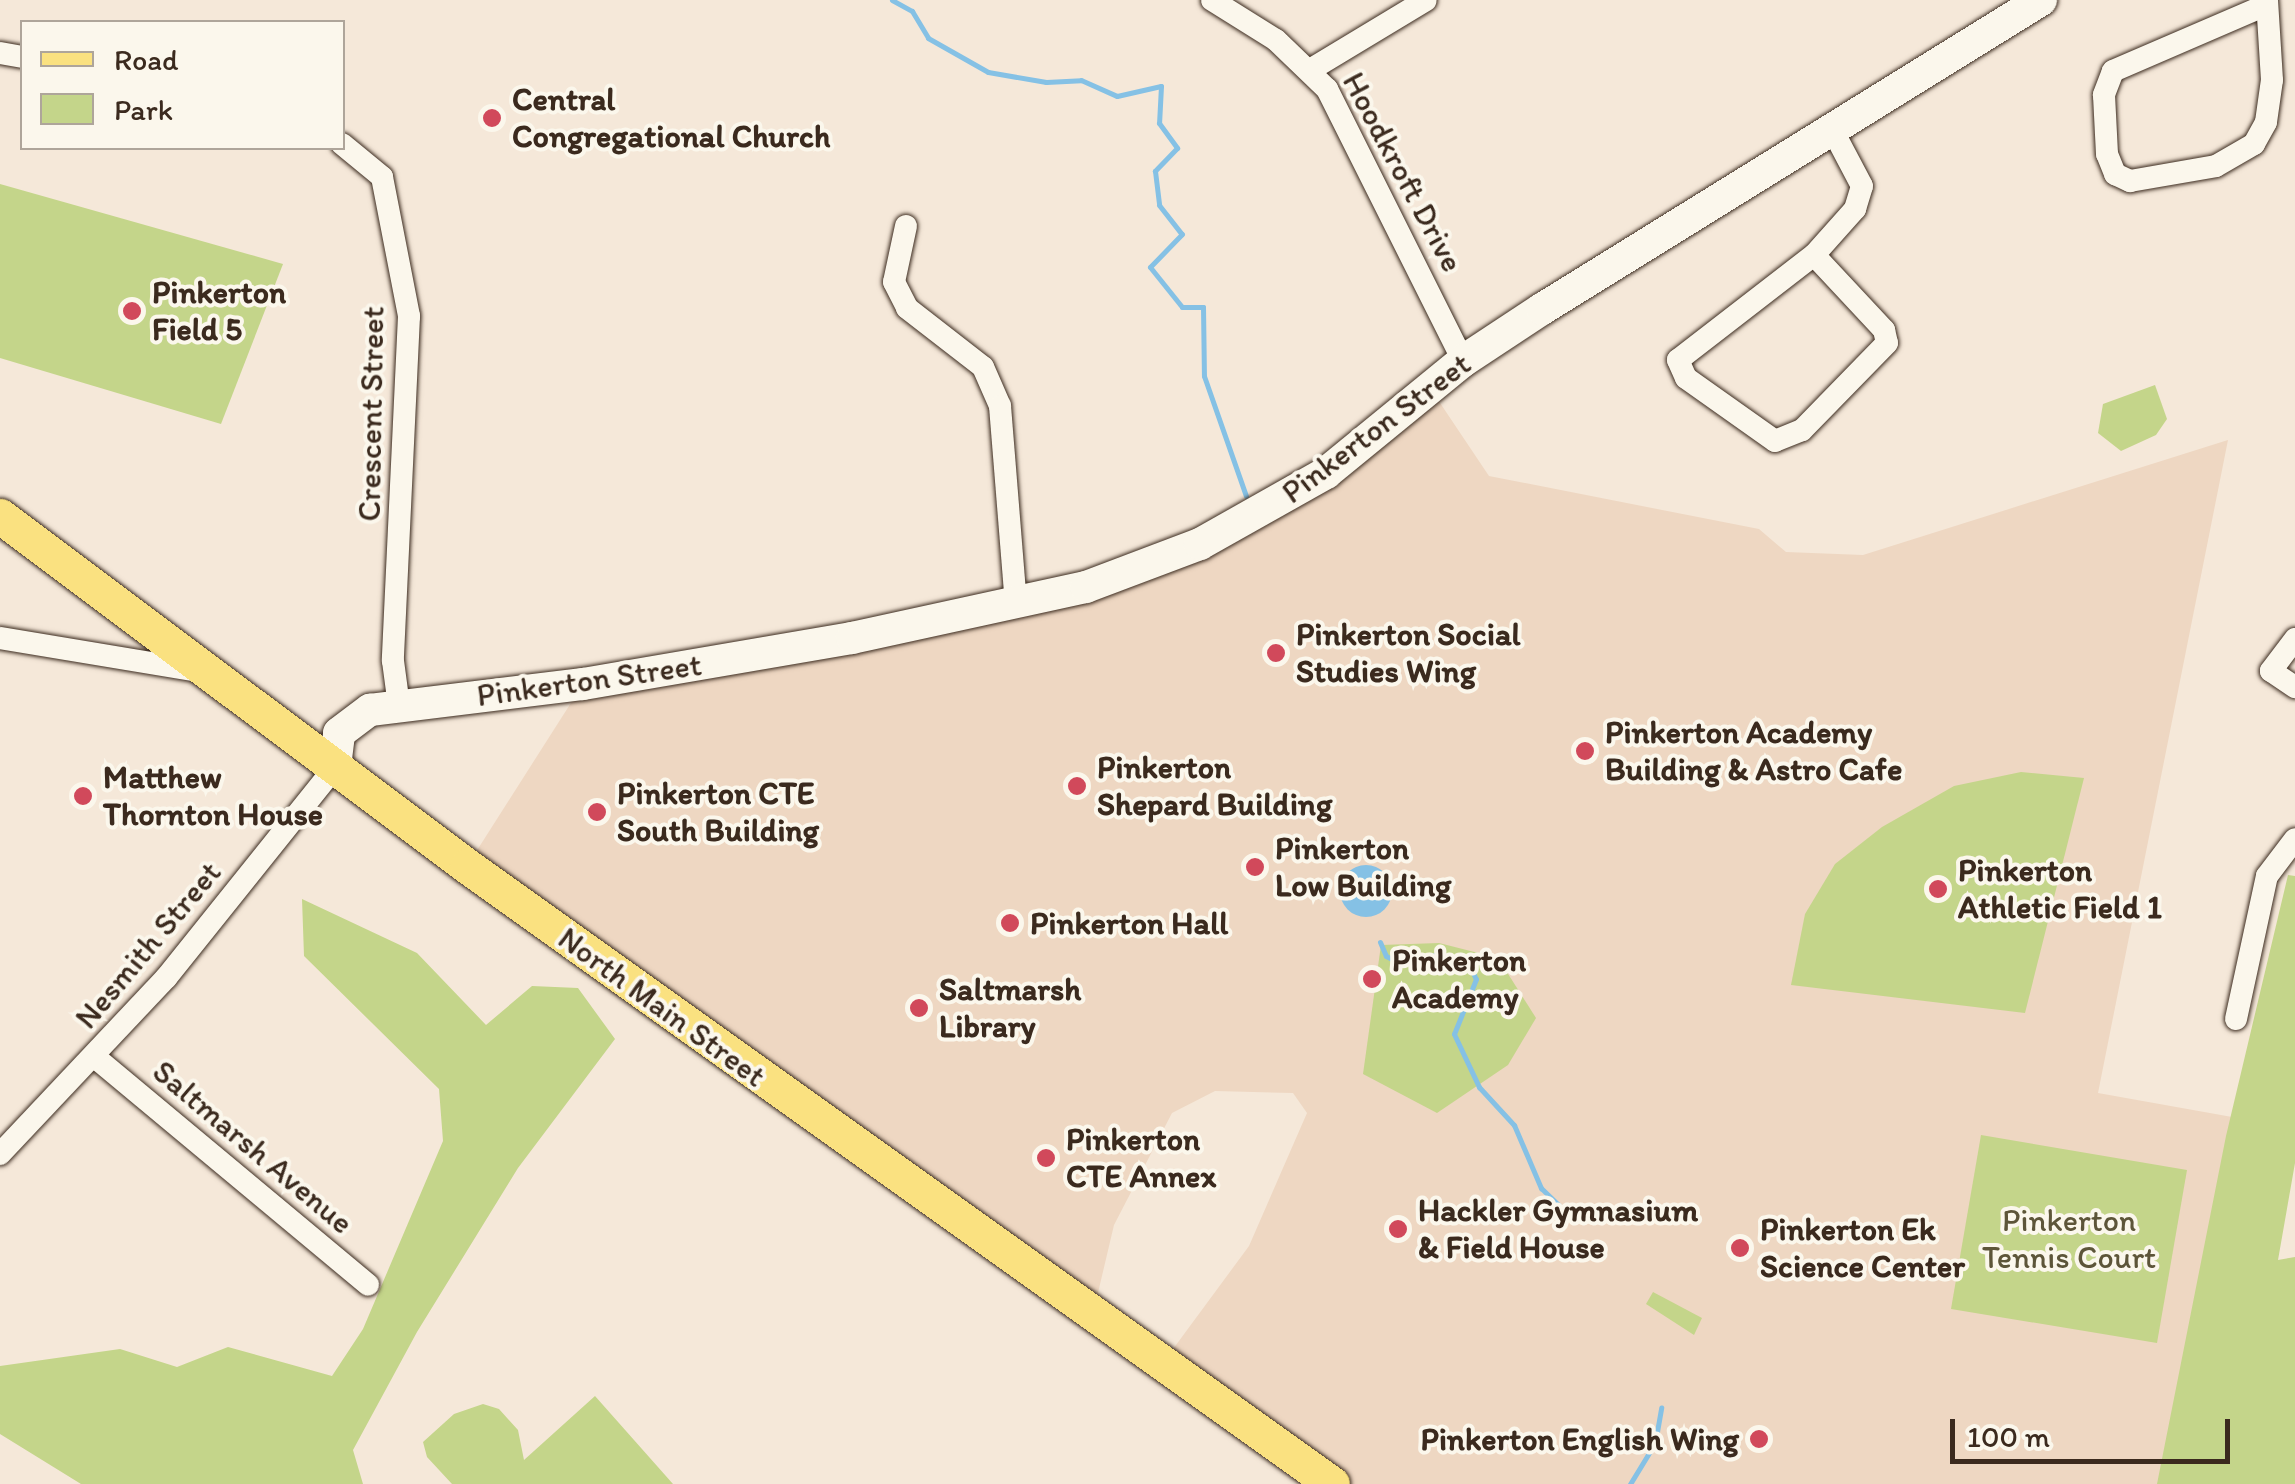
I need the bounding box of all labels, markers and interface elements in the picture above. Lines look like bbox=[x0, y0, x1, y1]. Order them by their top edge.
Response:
legend bbox=[20, 20, 345, 150]
text: Road bbox=[114, 41, 179, 78]
street label: Hoodkroft Drive bbox=[1334, 66, 1472, 278]
place label: Central Congregational Church bbox=[512, 81, 831, 156]
text: Park bbox=[114, 91, 173, 128]
marker: Central Congregational Church bbox=[481, 107, 503, 129]
place label: Pinkerton Field 5 bbox=[152, 274, 286, 349]
marker: Pinkerton Field 5 bbox=[121, 300, 143, 322]
street label: Crescent Street bbox=[350, 306, 392, 522]
street label: Pinkerton Street bbox=[1274, 345, 1478, 511]
place label: Pinkerton Social Studies Wing bbox=[1296, 616, 1521, 691]
marker: Pinkerton Social Studies Wing bbox=[1265, 642, 1287, 664]
street label: Pinkerton Street bbox=[474, 645, 704, 715]
place label: Pinkerton Academy Building & Astro Cafe bbox=[1605, 714, 1903, 789]
marker: Pinkerton Academy Building & Astro Cafe bbox=[1574, 740, 1596, 762]
place label: Pinkerton Shepard Building bbox=[1097, 749, 1332, 824]
place label: Matthew Thornton House bbox=[103, 759, 323, 834]
place label: Pinkerton CTE South Building bbox=[617, 775, 820, 850]
marker: Pinkerton Shepard Building bbox=[1066, 775, 1088, 797]
marker: Matthew Thornton House bbox=[72, 785, 94, 807]
marker: Pinkerton CTE South Building bbox=[586, 801, 608, 823]
place label: Pinkerton Low Building bbox=[1275, 830, 1452, 905]
place label: Pinkerton Athletic Field 1 bbox=[1958, 852, 2161, 927]
street label: Nesmith Street bbox=[67, 854, 229, 1036]
marker: Pinkerton Low Building bbox=[1244, 856, 1266, 878]
marker: Pinkerton Athletic Field 1 bbox=[1927, 878, 1949, 900]
place label: Pinkerton Hall bbox=[1030, 904, 1228, 942]
marker: Pinkerton Hall bbox=[999, 912, 1021, 934]
street label: North Main Street bbox=[551, 919, 773, 1095]
place label: Pinkerton Academy bbox=[1392, 942, 1526, 1017]
marker: Pinkerton Academy bbox=[1361, 968, 1383, 990]
place label: Saltmarsh Library bbox=[939, 971, 1081, 1046]
marker: Saltmarsh Library bbox=[908, 997, 930, 1019]
street label: Saltmarsh Avenue bbox=[145, 1052, 361, 1242]
place label: Pinkerton CTE Annex bbox=[1066, 1121, 1216, 1196]
marker: Pinkerton CTE Annex bbox=[1035, 1147, 1057, 1169]
place label: Hackler Gymnasium & Field House bbox=[1418, 1192, 1696, 1267]
park label: Pinkerton Tennis Court bbox=[1982, 1202, 2156, 1277]
place label: Pinkerton Ek Science Center bbox=[1760, 1211, 1965, 1286]
marker: Hackler Gymnasium & Field House bbox=[1387, 1218, 1409, 1240]
marker: Pinkerton Ek Science Center bbox=[1729, 1237, 1751, 1259]
scale bar bbox=[1955, 1399, 2235, 1461]
text: 100 m bbox=[1967, 1418, 2050, 1455]
place label: Pinkerton English Wing bbox=[1421, 1420, 1739, 1458]
marker: Pinkerton English Wing bbox=[1748, 1428, 1770, 1450]

